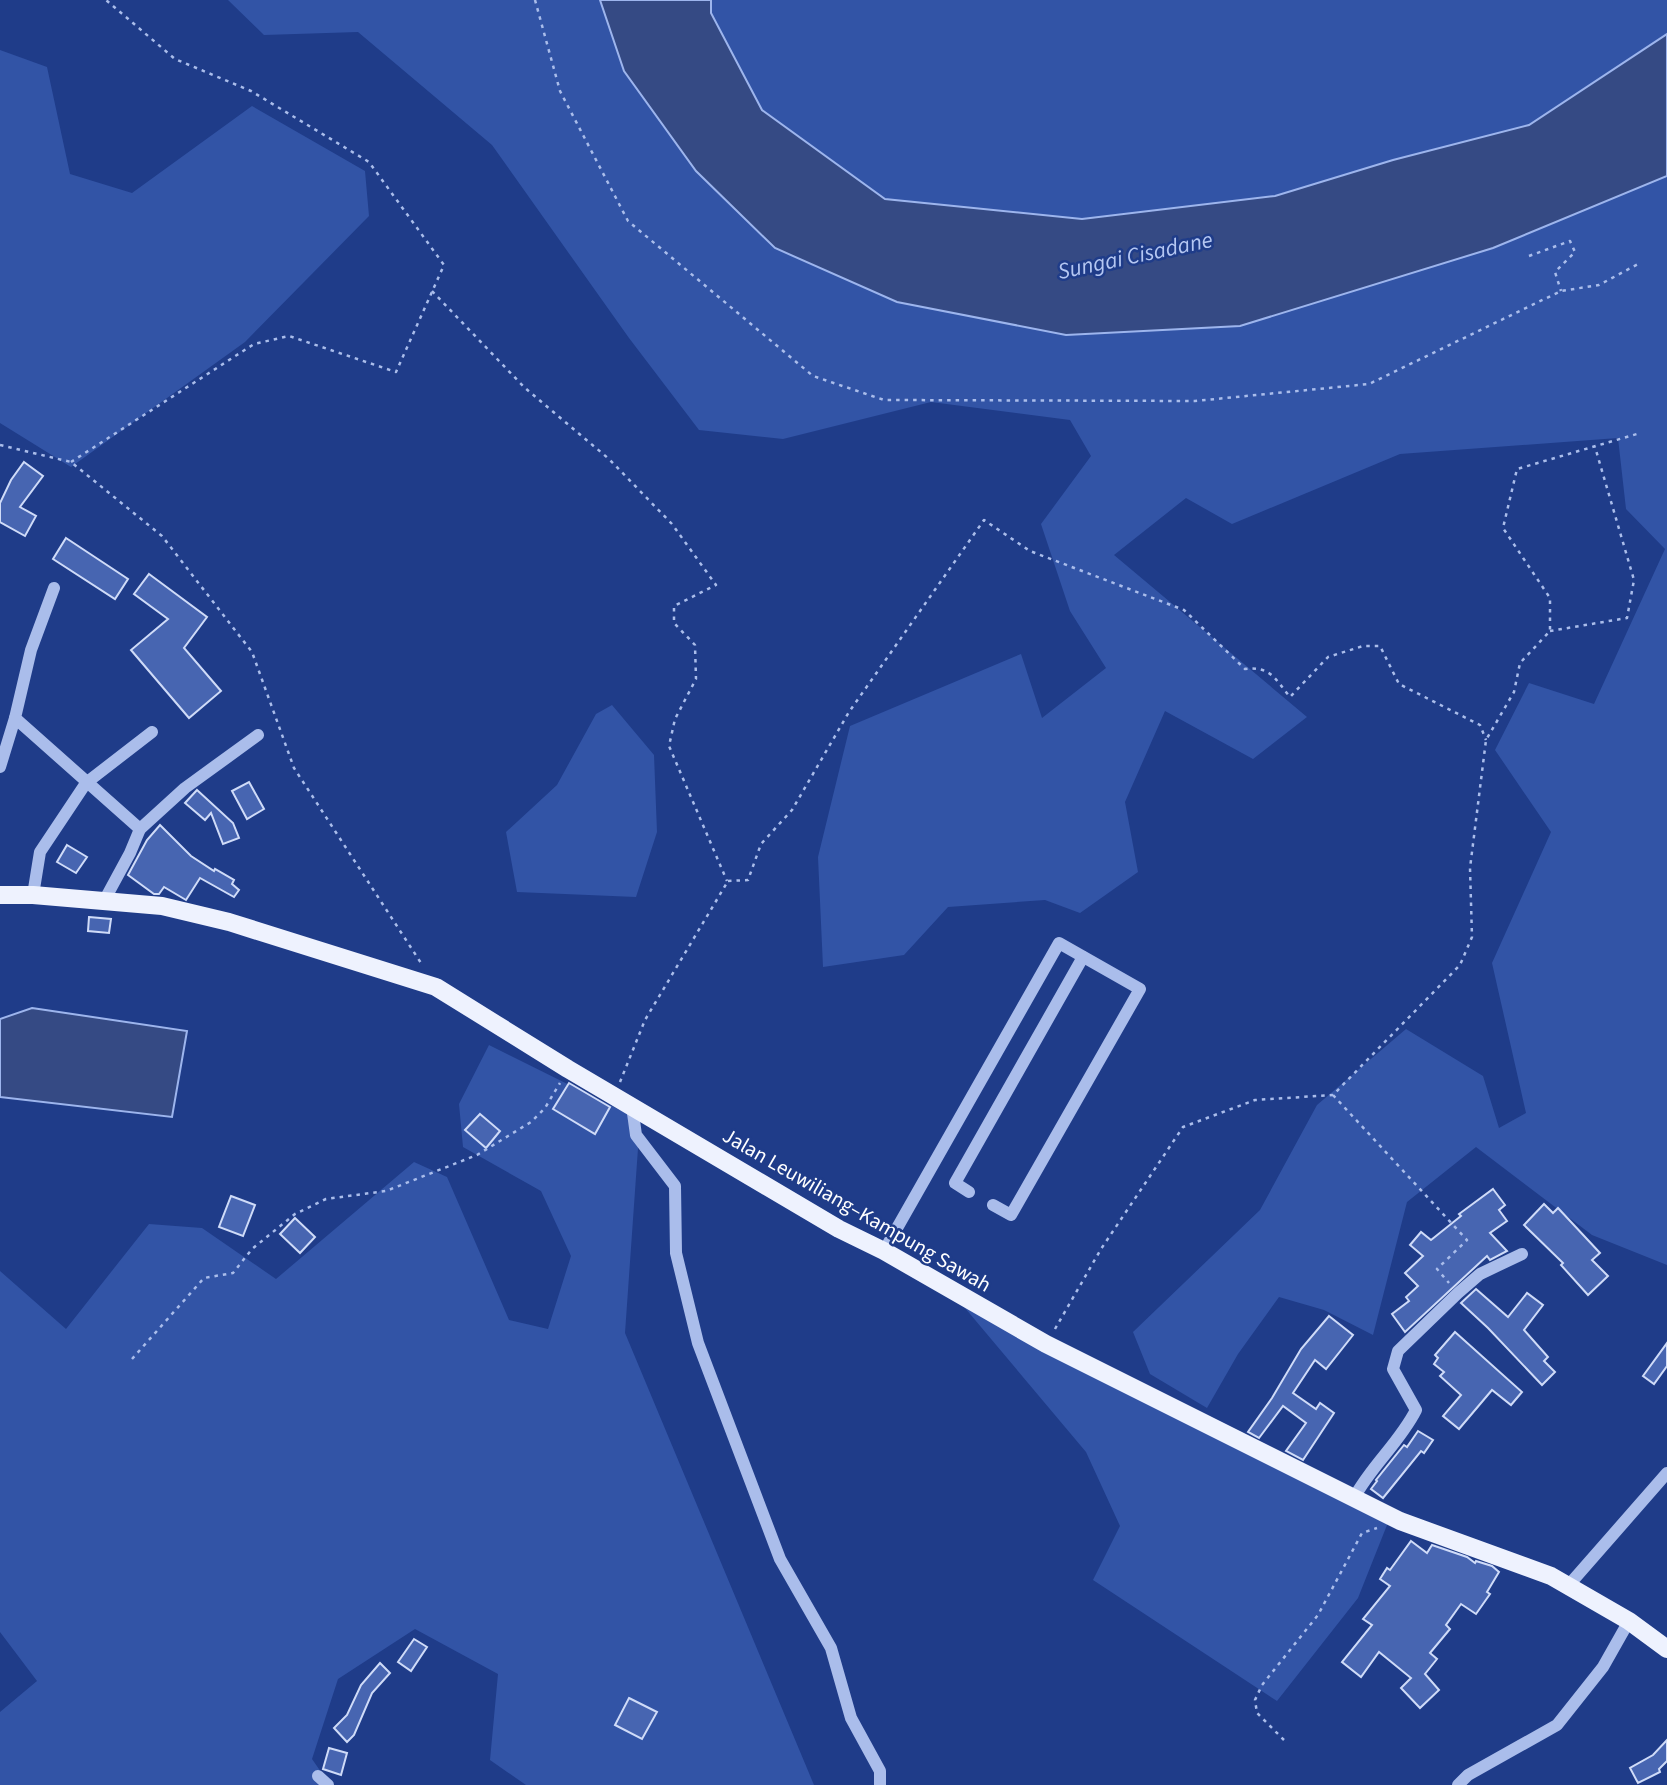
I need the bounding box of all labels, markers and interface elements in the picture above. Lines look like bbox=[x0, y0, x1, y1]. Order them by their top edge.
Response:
water label: Sungai Cisadane bbox=[1055, 223, 1216, 288]
street label: Jalan Leuwiliang–Kampung Sawah bbox=[717, 1121, 997, 1299]

